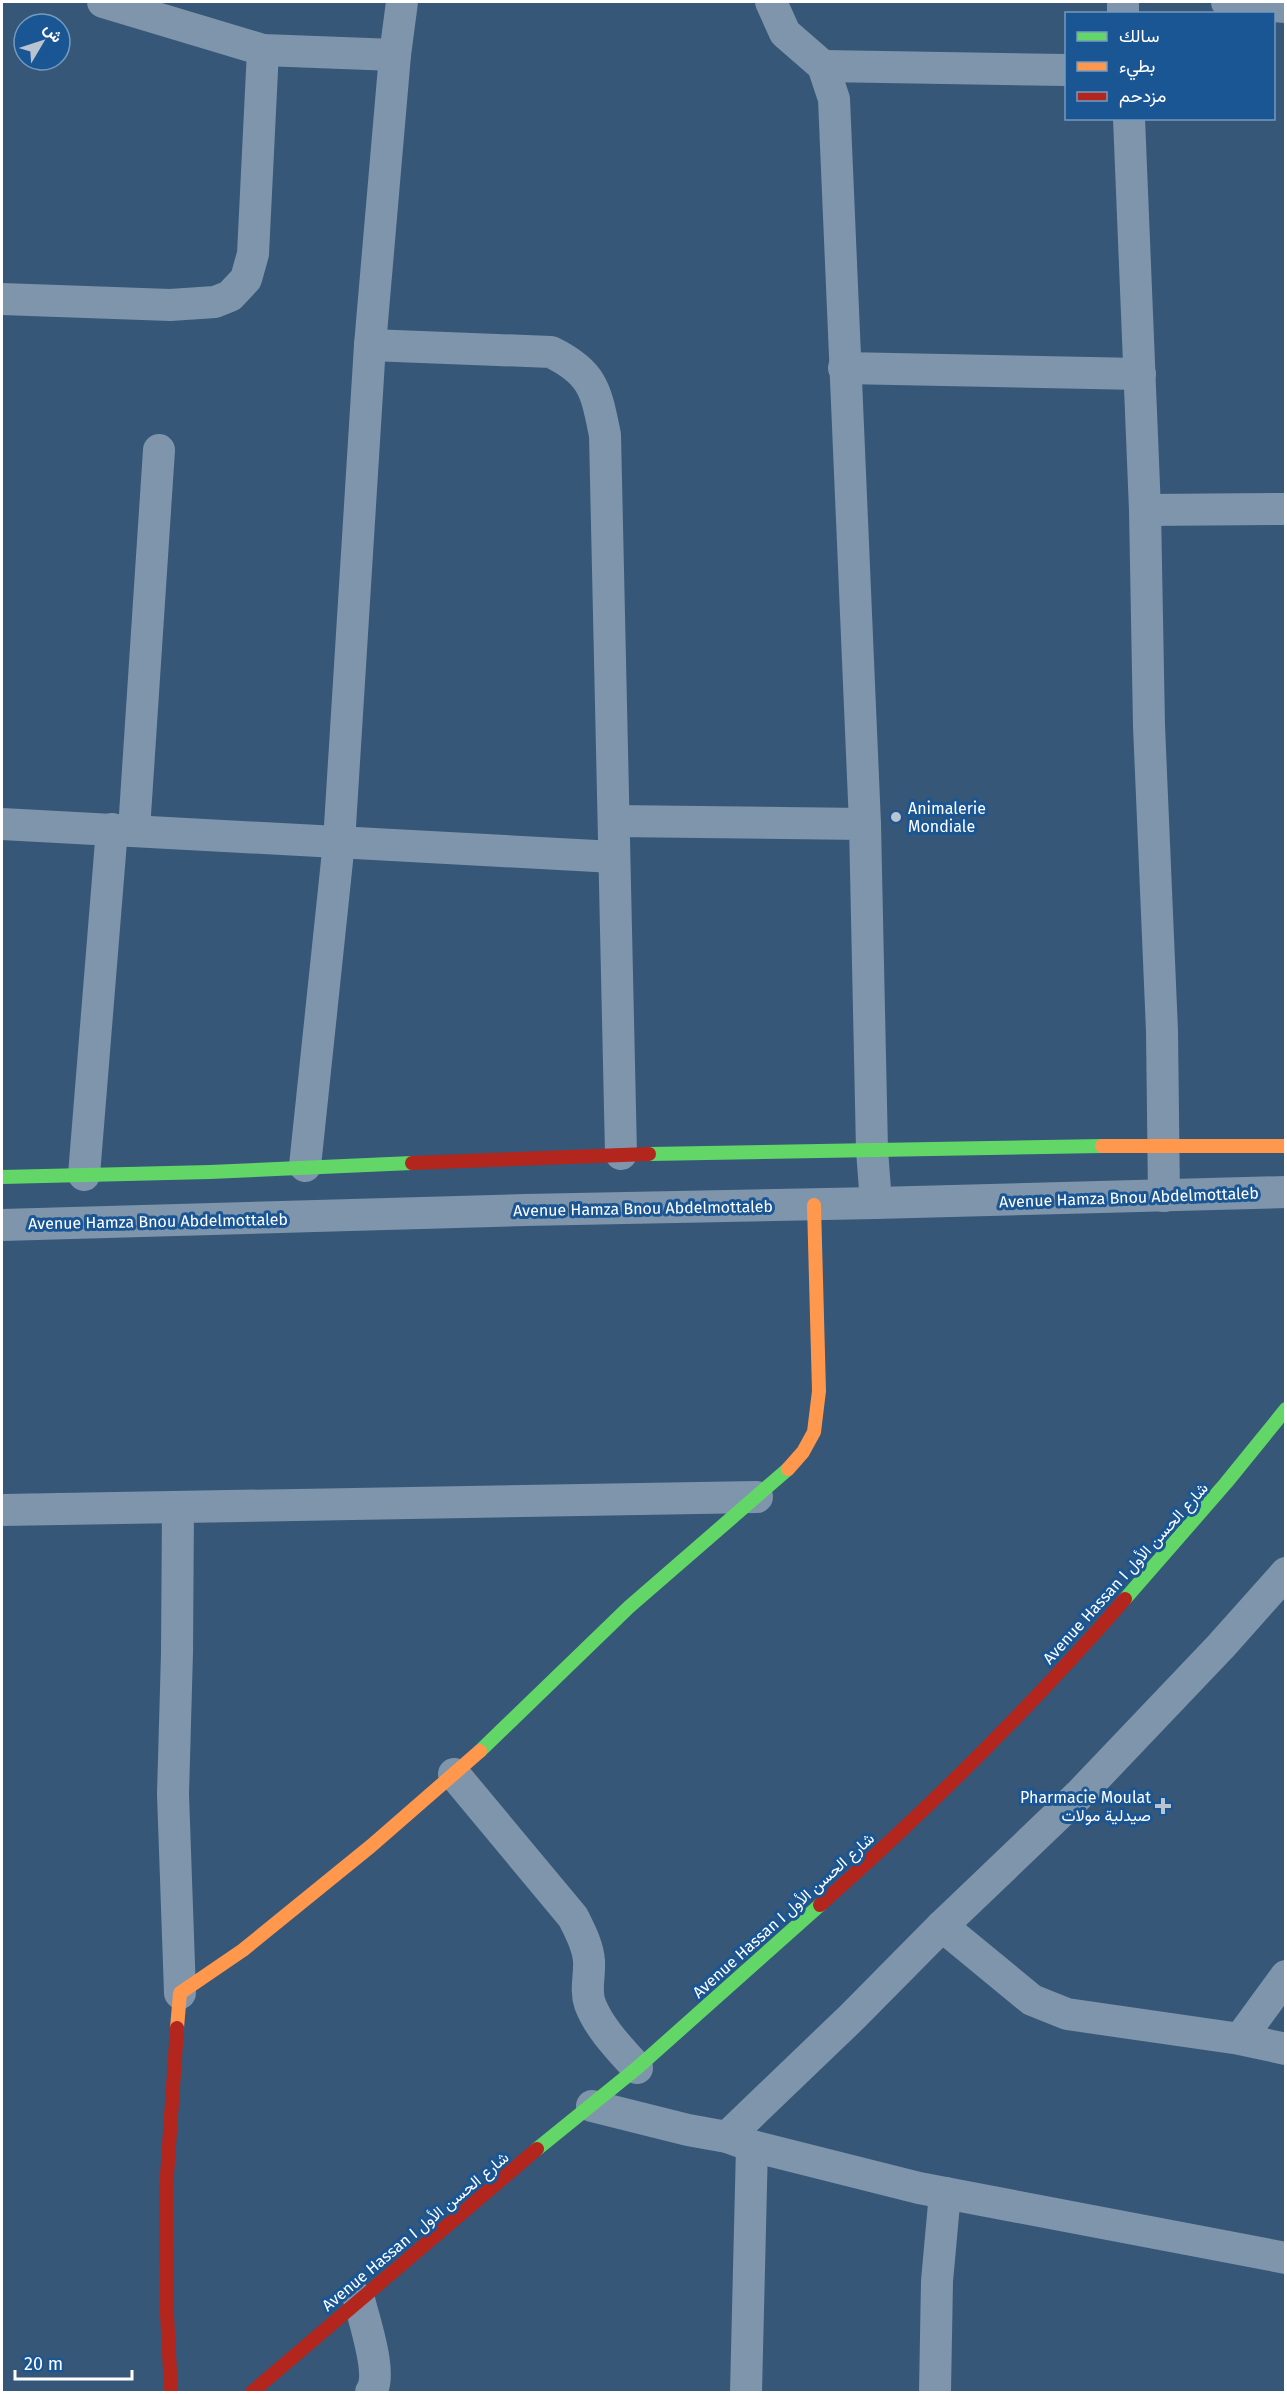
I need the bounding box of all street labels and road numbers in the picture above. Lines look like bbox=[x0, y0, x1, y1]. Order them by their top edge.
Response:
street label: Avenue Hamza Bnou Abdelmottaleb bbox=[999, 1183, 1259, 1212]
street label: Avenue Hamza Bnou Abdelmottaleb bbox=[513, 1197, 773, 1220]
street label: Avenue Hamza Bnou Abdelmottaleb bbox=[28, 1210, 288, 1233]
street label: Avenue Hassan I شارع الحسن الأول bbox=[1039, 1479, 1213, 1669]
street label: Avenue Hassan I شارع الحسن الأول bbox=[689, 1829, 879, 2003]
street label: Avenue Hassan I شارع الحسن الأول bbox=[318, 2148, 514, 2317]

